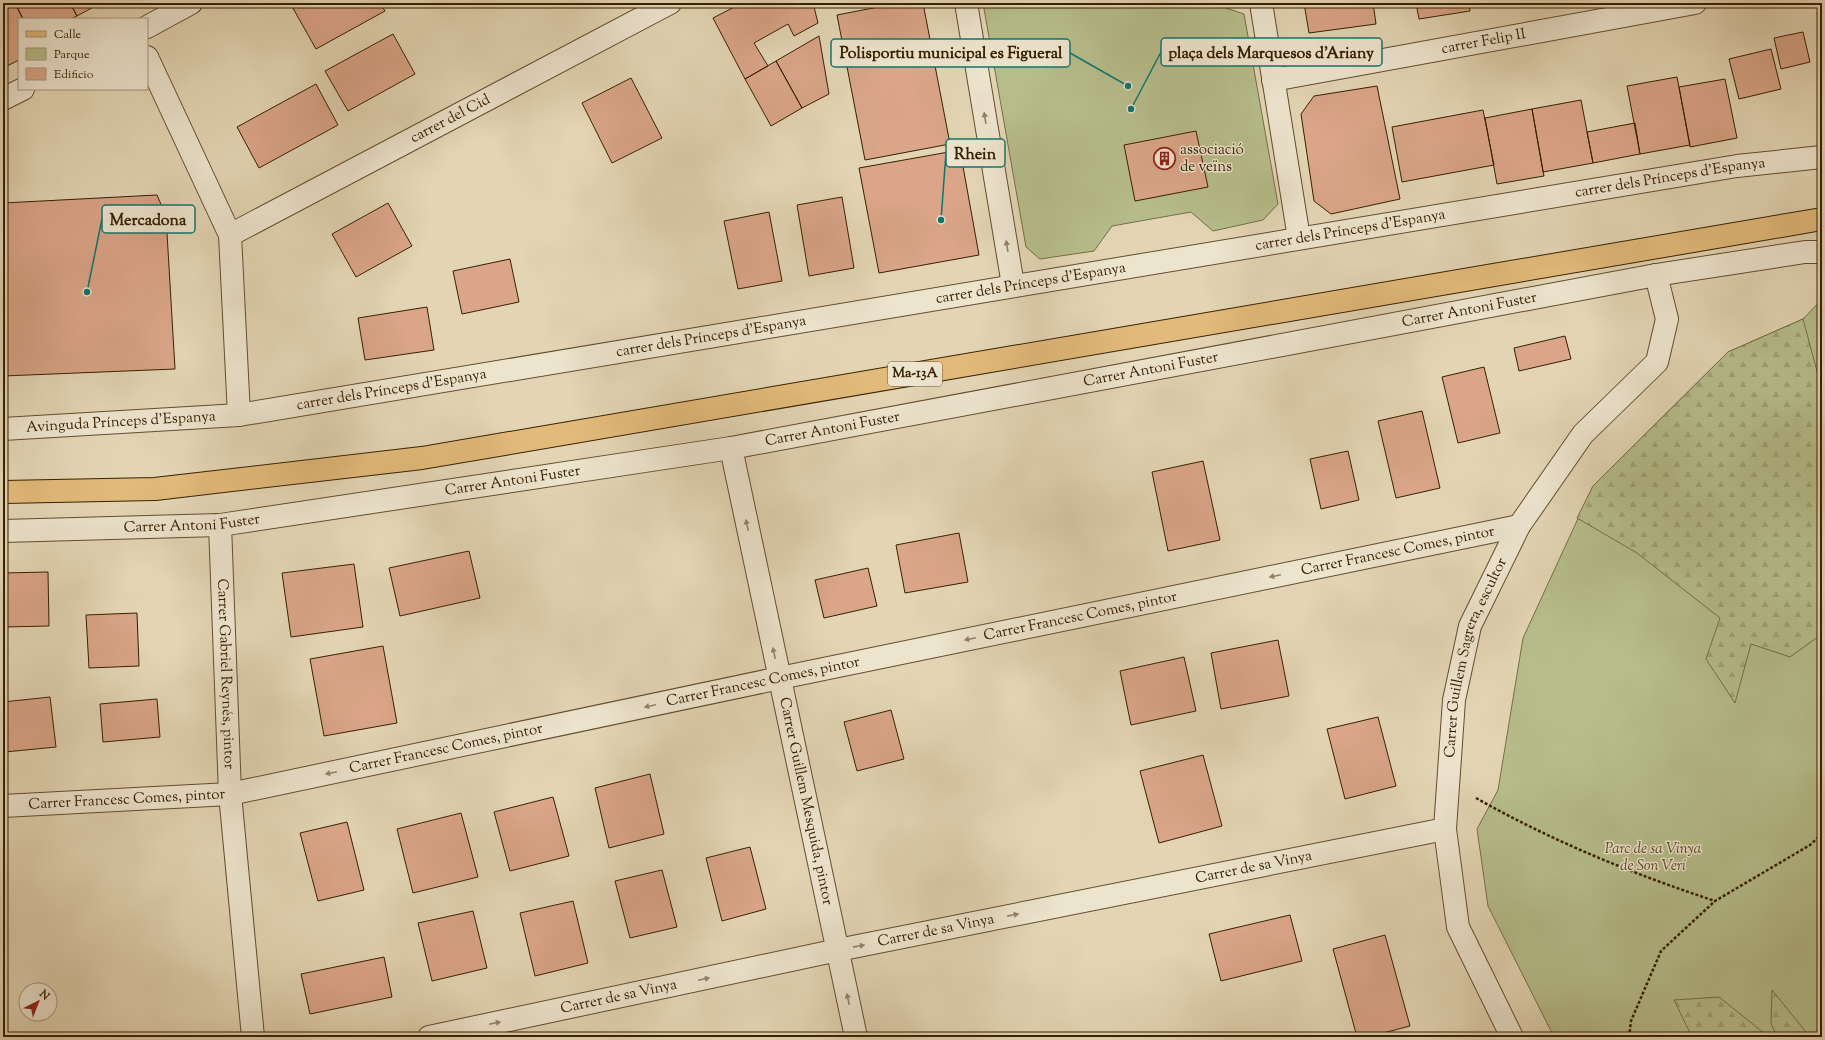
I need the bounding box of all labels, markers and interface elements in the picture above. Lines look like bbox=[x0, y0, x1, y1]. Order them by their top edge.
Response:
legend bbox=[18, 18, 148, 90]
street label: carrer Felip II bbox=[1440, 24, 1527, 60]
text: Calle bbox=[54, 26, 82, 44]
callout: plaça dels Marquesos d'Ariany bbox=[1161, 38, 1382, 66]
callout: Polisportiu municipal es Figueral bbox=[831, 39, 1070, 67]
text: Polisportiu municipal es Figueral bbox=[839, 43, 1063, 66]
text: plaça dels Marquesos d'Ariany bbox=[1168, 43, 1374, 66]
text: Parque bbox=[54, 46, 90, 64]
text: Edificio bbox=[54, 66, 94, 84]
street label: carrer del Cid bbox=[407, 89, 494, 149]
one-way arrow bbox=[982, 112, 988, 124]
callout: Rhein bbox=[946, 139, 1005, 167]
place label: associació de veïns bbox=[1180, 140, 1244, 178]
text: Rhein bbox=[954, 144, 997, 167]
building icon: associació de veïns bbox=[1151, 146, 1177, 172]
street label: carrer dels Prínceps d'Espanya bbox=[1573, 153, 1766, 203]
street label: carrer dels Prínceps d'Espanya bbox=[1254, 204, 1447, 256]
callout: Mercadona bbox=[102, 205, 195, 233]
text: Mercadona bbox=[110, 210, 187, 233]
one-way arrow bbox=[1004, 240, 1010, 253]
street label: carrer dels Prínceps d'Espanya bbox=[934, 257, 1127, 310]
street label: Carrer Antoni Fuster bbox=[1400, 287, 1539, 333]
street label: carrer dels Prínceps d'Espanya bbox=[614, 310, 808, 363]
street label: Carrer Antoni Fuster bbox=[1082, 347, 1220, 392]
road number: Ma-13A bbox=[888, 362, 942, 386]
street label: carrer dels Prínceps d'Espanya bbox=[295, 364, 488, 416]
street label: Avinguda Prínceps d'Espanya bbox=[25, 406, 216, 438]
street label: Carrer Antoni Fuster bbox=[763, 406, 902, 452]
street label: Carrer Antoni Fuster bbox=[443, 460, 582, 501]
street label: Carrer Antoni Fuster bbox=[123, 509, 262, 538]
one-way arrow bbox=[744, 519, 750, 532]
street label: Carrer Francesc Comes, pintor bbox=[1299, 521, 1497, 581]
street label: Carrer Guillem Sagrera, escultor bbox=[1439, 554, 1512, 758]
one-way arrow bbox=[1269, 574, 1281, 580]
street label: Carrer Gabriel Reynés, pintor bbox=[212, 578, 240, 770]
street label: Carrer Francesc Comes, pintor bbox=[982, 586, 1179, 646]
one-way arrow bbox=[963, 637, 976, 643]
one-way arrow bbox=[771, 646, 777, 659]
street label: Carrer Francesc Comes, pintor bbox=[664, 651, 862, 712]
street label: Carrer Guillem Mesquida, pintor bbox=[774, 695, 838, 907]
one-way arrow bbox=[644, 703, 657, 709]
street label: Carrer Francesc Comes, pintor bbox=[347, 718, 545, 779]
one-way arrow bbox=[325, 770, 338, 776]
street label: Carrer Francesc Comes, pintor bbox=[28, 784, 226, 815]
park label: Parc de sa Vinya de Son Verí bbox=[1605, 839, 1701, 877]
street label: Carrer de sa Vinya bbox=[1193, 845, 1314, 889]
street label: Carrer de sa Vinya bbox=[876, 909, 996, 952]
one-way arrow bbox=[1007, 912, 1020, 918]
one-way arrow bbox=[852, 943, 865, 949]
street label: Carrer de sa Vinya bbox=[559, 974, 679, 1019]
one-way arrow bbox=[698, 975, 710, 981]
north arrow bbox=[18, 982, 58, 1022]
text: N bbox=[35, 986, 53, 1004]
one-way arrow bbox=[845, 993, 851, 1005]
one-way arrow bbox=[488, 1020, 501, 1026]

